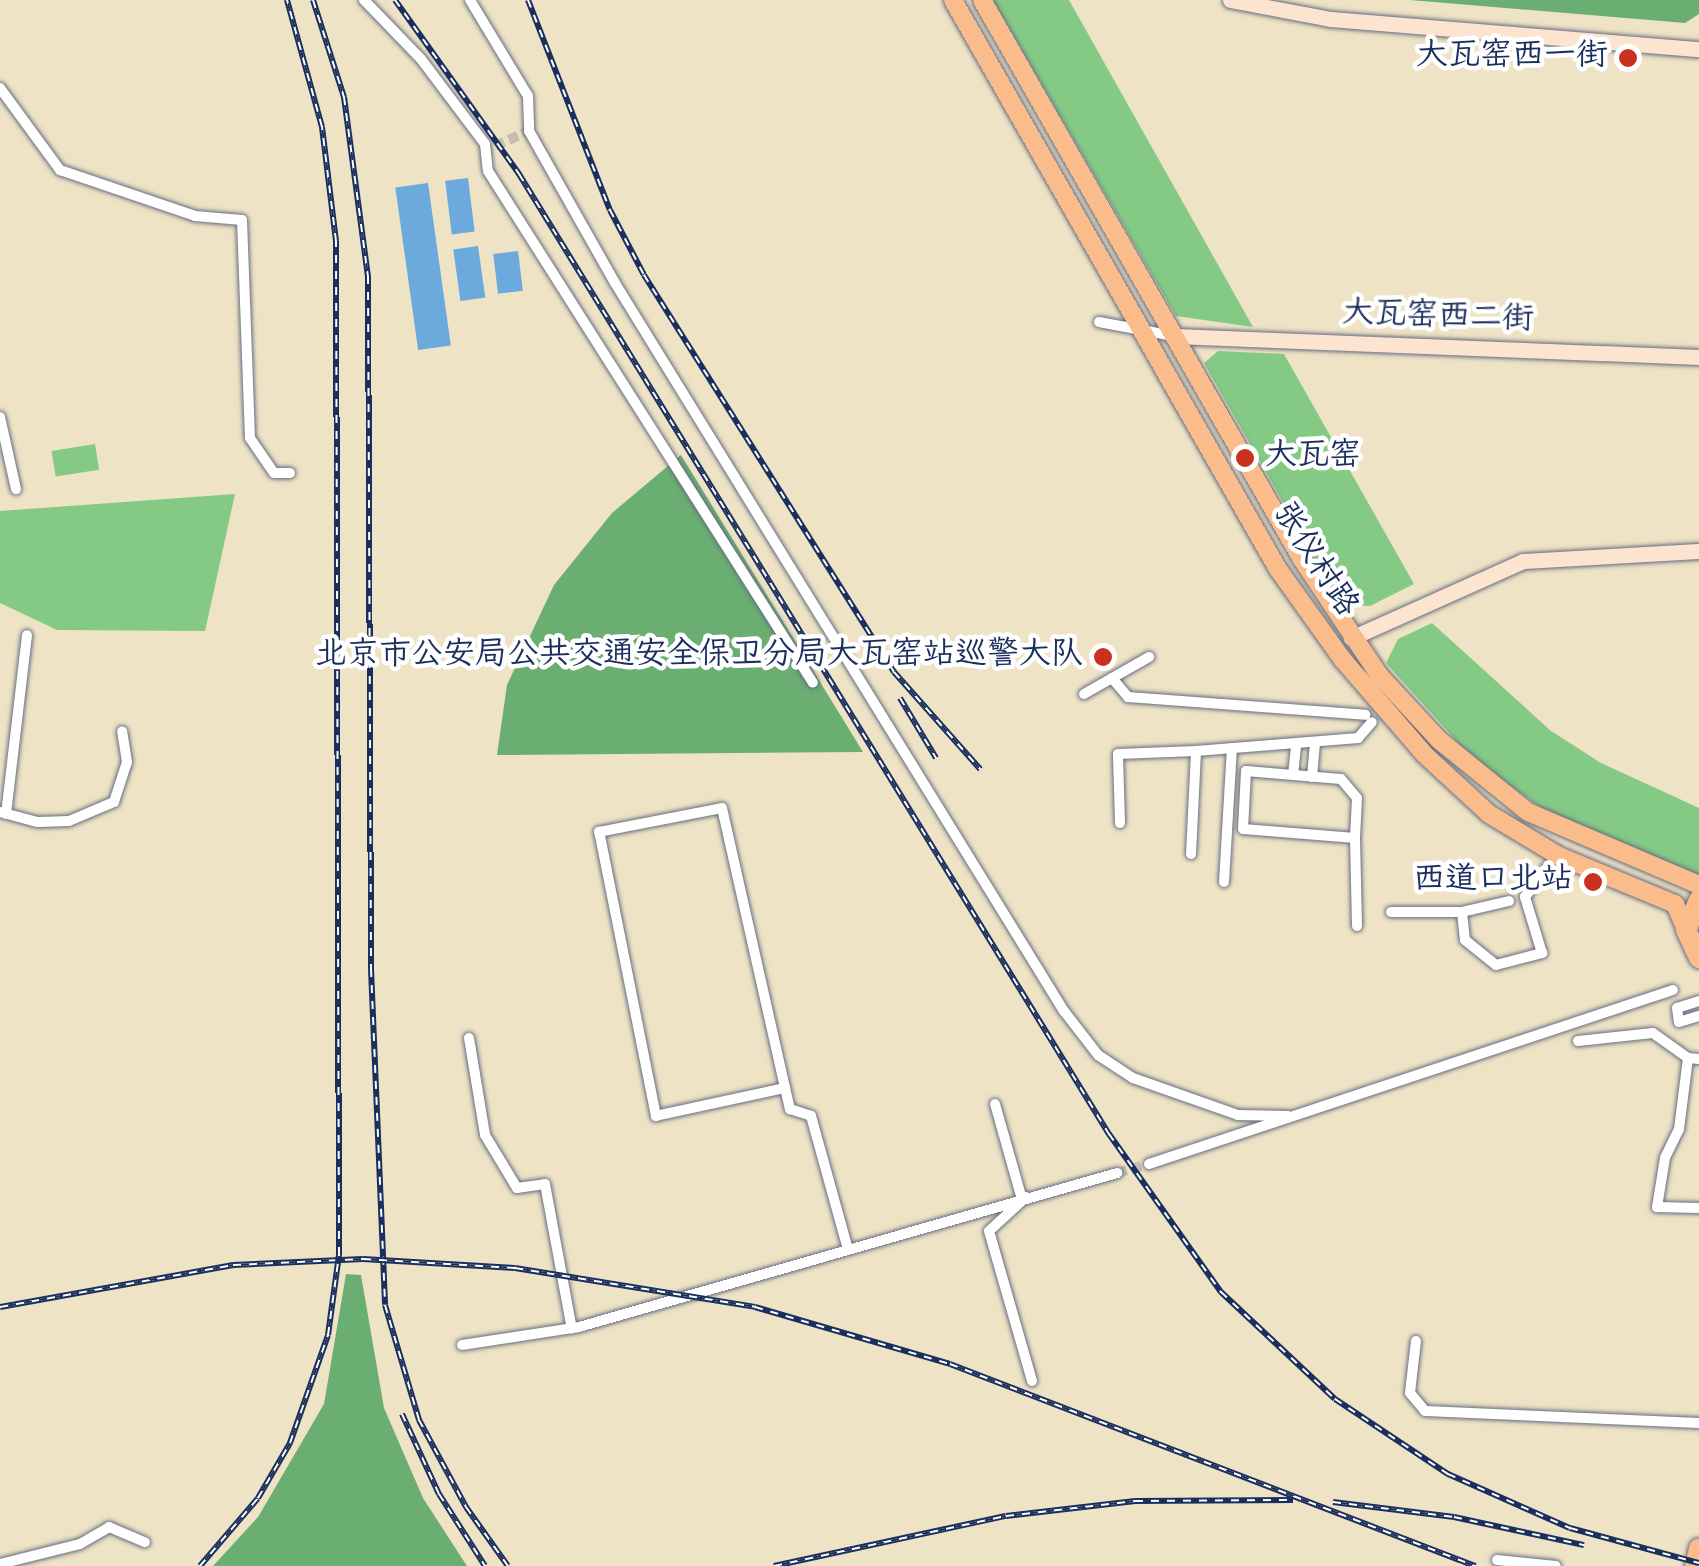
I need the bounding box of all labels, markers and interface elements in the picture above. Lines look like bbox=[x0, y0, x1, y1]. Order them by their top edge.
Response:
place label: 大瓦窑西一街 bbox=[1416, 39, 1608, 77]
marker: 大瓦窑西一街 bbox=[1617, 47, 1639, 69]
street label: 大瓦窑西二街 bbox=[1341, 296, 1535, 342]
place label: 大瓦窑 bbox=[1265, 439, 1361, 477]
marker: 大瓦窑 bbox=[1234, 447, 1256, 469]
street label: 张仪村路 bbox=[1262, 497, 1364, 625]
place label: 北京市公安局公共交通安全保卫分局大瓦窑站巡警大队 bbox=[315, 638, 1083, 676]
marker: 北京市公安局公共交通安全保卫分局大瓦窑站巡警大队 bbox=[1092, 646, 1114, 668]
place label: 西道口北站 bbox=[1413, 863, 1573, 901]
marker: 西道口北站 bbox=[1582, 871, 1604, 893]

